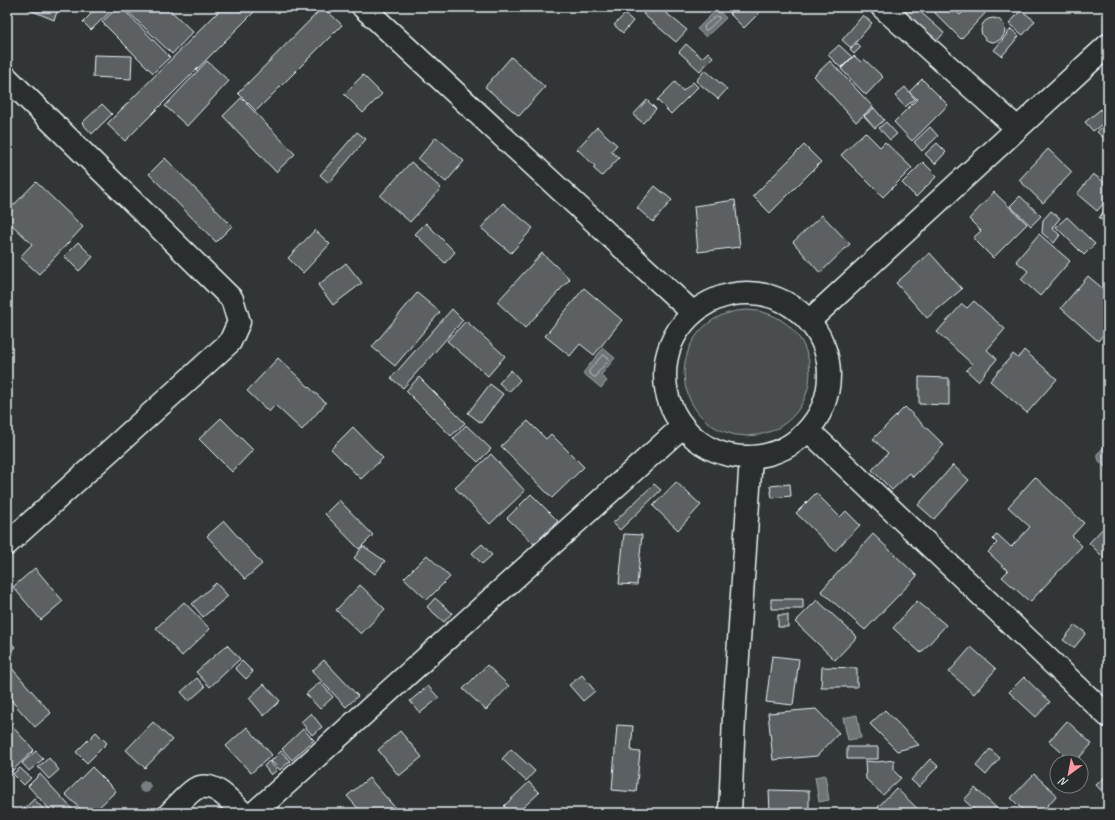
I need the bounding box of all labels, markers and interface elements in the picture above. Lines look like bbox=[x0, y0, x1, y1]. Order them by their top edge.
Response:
north arrow bbox=[1049, 754, 1089, 794]
text: N bbox=[1055, 774, 1070, 790]

